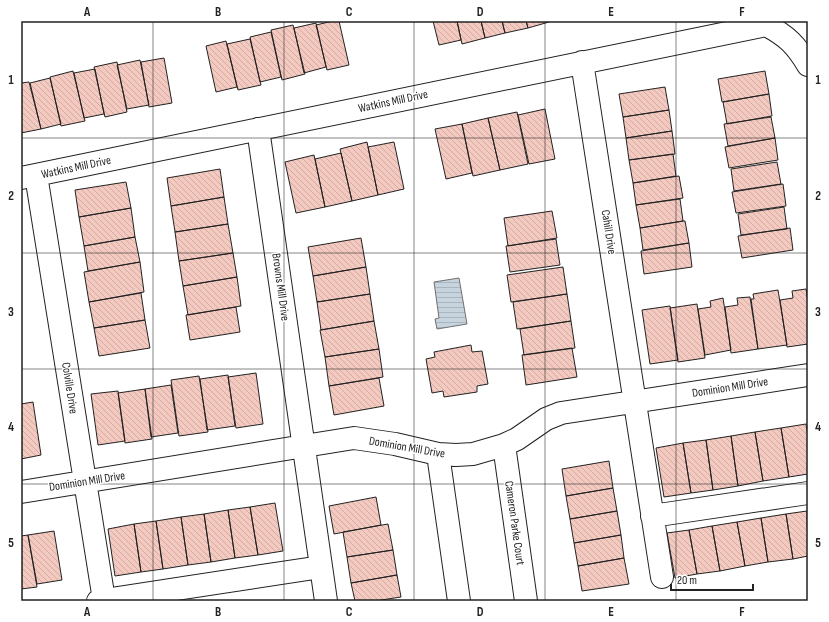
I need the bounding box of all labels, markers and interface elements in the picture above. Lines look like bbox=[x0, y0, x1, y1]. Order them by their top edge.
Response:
text: A bbox=[83, 4, 91, 20]
text: B bbox=[215, 4, 221, 20]
text: C bbox=[346, 4, 353, 20]
text: D bbox=[477, 4, 484, 20]
text: E bbox=[608, 4, 614, 20]
text: F bbox=[739, 4, 745, 20]
text: 1 bbox=[8, 72, 14, 88]
text: 1 bbox=[815, 72, 821, 88]
street label: Watkins Mill Drive bbox=[357, 87, 429, 116]
street label: Watkins Mill Drive bbox=[40, 153, 112, 182]
text: 2 bbox=[8, 188, 14, 204]
text: 2 bbox=[815, 188, 821, 204]
street label: Cahill Drive bbox=[598, 209, 619, 256]
street label: Browns Mill Drive bbox=[268, 252, 293, 322]
text: 3 bbox=[8, 304, 14, 320]
text: 3 bbox=[815, 304, 821, 320]
street label: Colville Drive bbox=[58, 361, 81, 415]
street label: Dominion Mill Drive bbox=[691, 374, 769, 401]
text: 4 bbox=[8, 419, 14, 435]
text: 4 bbox=[815, 419, 821, 435]
street label: Dominion Mill Drive bbox=[368, 433, 446, 462]
street label: Dominion Mill Drive bbox=[48, 468, 126, 495]
street label: Cameron Parke Court bbox=[501, 480, 528, 567]
text: 5 bbox=[8, 535, 14, 551]
text: 5 bbox=[815, 535, 821, 551]
scale bar bbox=[671, 566, 753, 592]
text: 20 m bbox=[677, 573, 697, 588]
text: A bbox=[83, 604, 91, 620]
text: B bbox=[215, 604, 221, 620]
text: C bbox=[346, 604, 353, 620]
text: D bbox=[477, 604, 484, 620]
text: E bbox=[608, 604, 614, 620]
text: F bbox=[739, 604, 745, 620]

